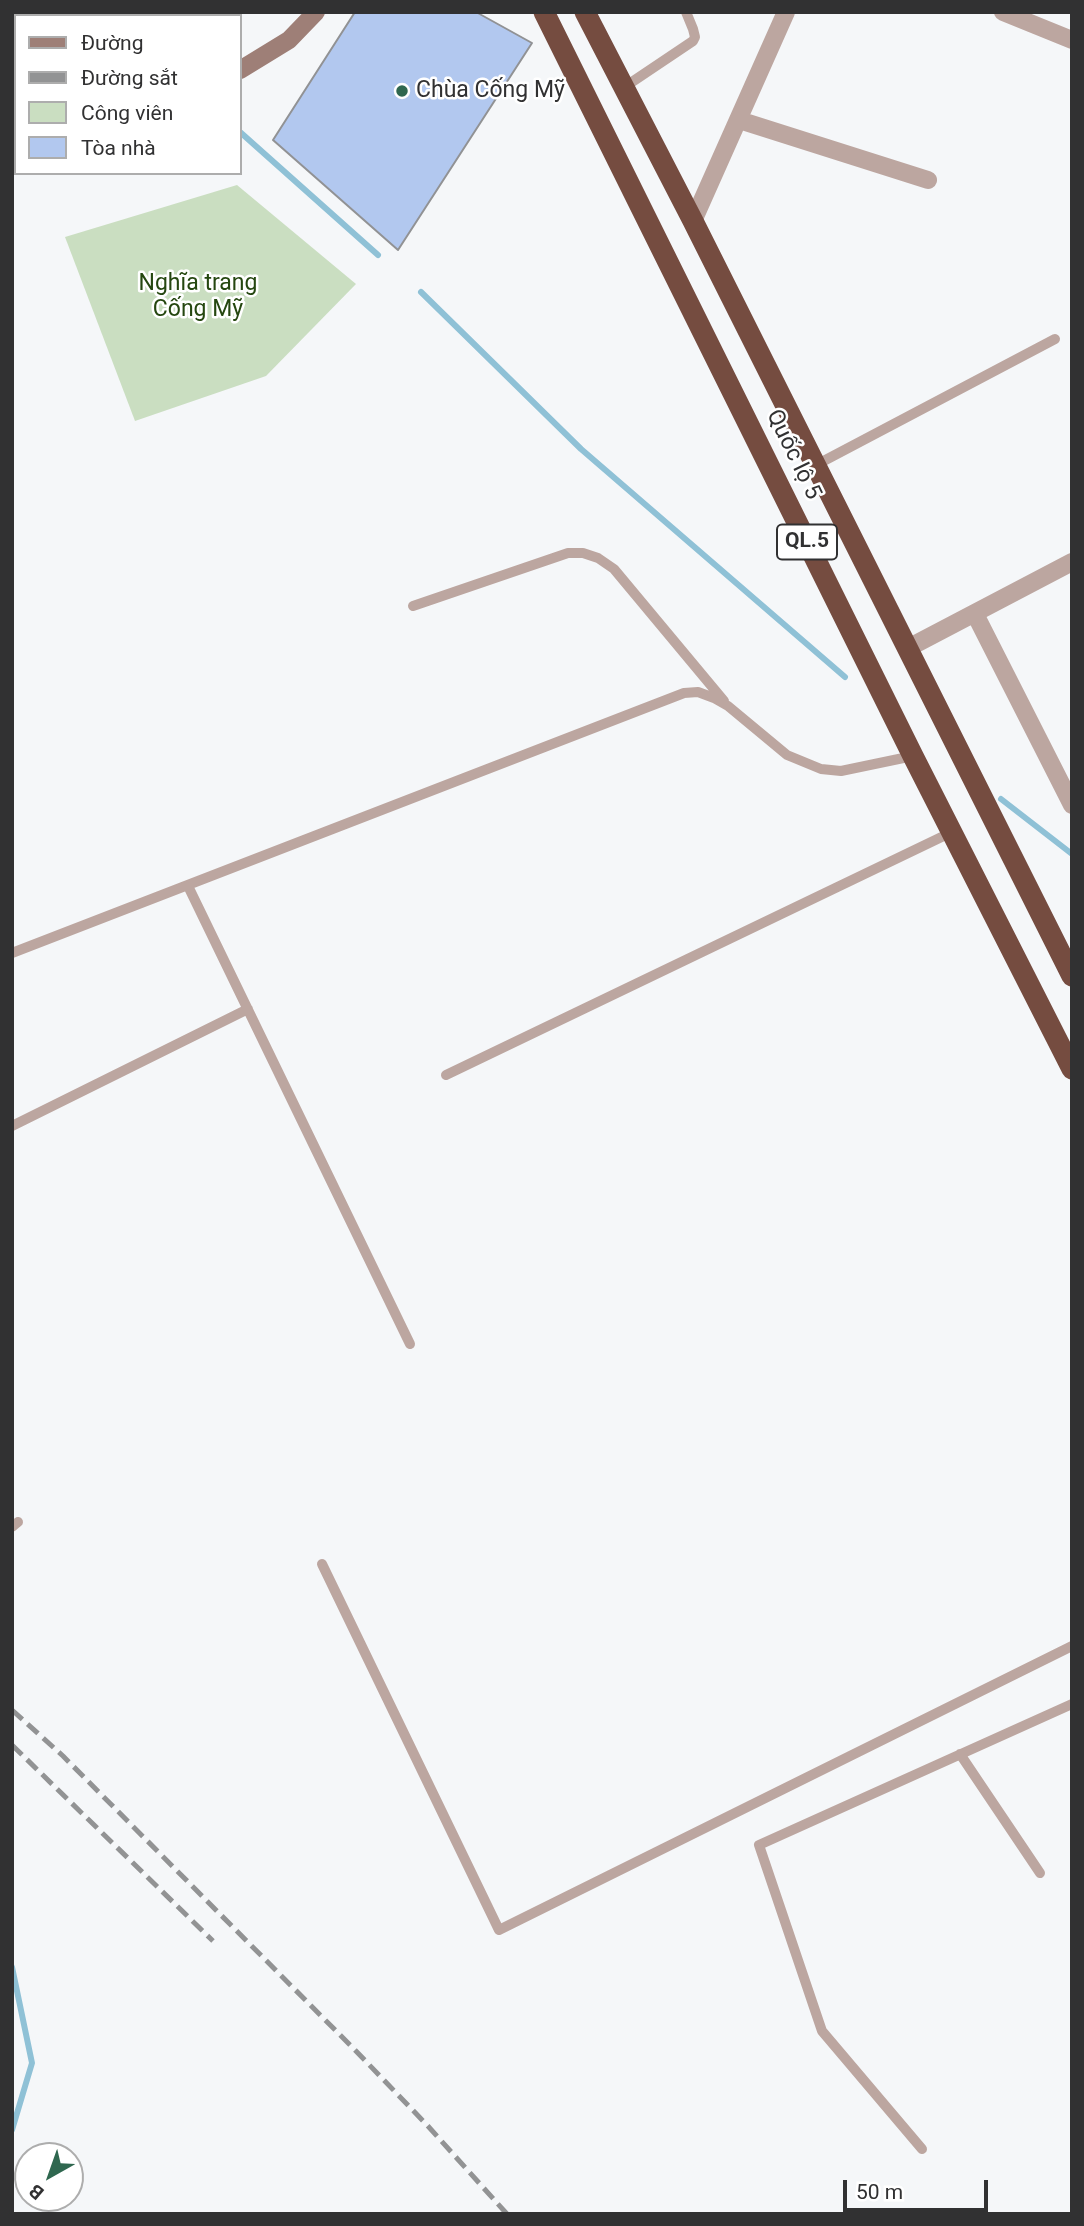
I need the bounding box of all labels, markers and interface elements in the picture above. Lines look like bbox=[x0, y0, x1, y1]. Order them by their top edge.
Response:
legend bbox=[14, 14, 242, 175]
text: Đường bbox=[81, 31, 143, 55]
text: Đường sắt bbox=[81, 66, 178, 90]
place label: Chùa Cống Mỹ bbox=[416, 77, 565, 105]
marker: Chùa Cống Mỹ bbox=[394, 83, 410, 99]
text: Công viên bbox=[81, 101, 173, 125]
text: Tòa nhà bbox=[81, 136, 156, 160]
park label: Nghĩa trang Cống Mỹ bbox=[139, 270, 257, 324]
street label: Quốc lộ 5 bbox=[759, 405, 827, 505]
road number: QL.5 bbox=[777, 524, 837, 560]
north arrow bbox=[14, 2142, 84, 2212]
scale bar bbox=[846, 2166, 991, 2210]
text: B bbox=[24, 2179, 49, 2205]
text: 50 m bbox=[856, 2180, 903, 2204]

